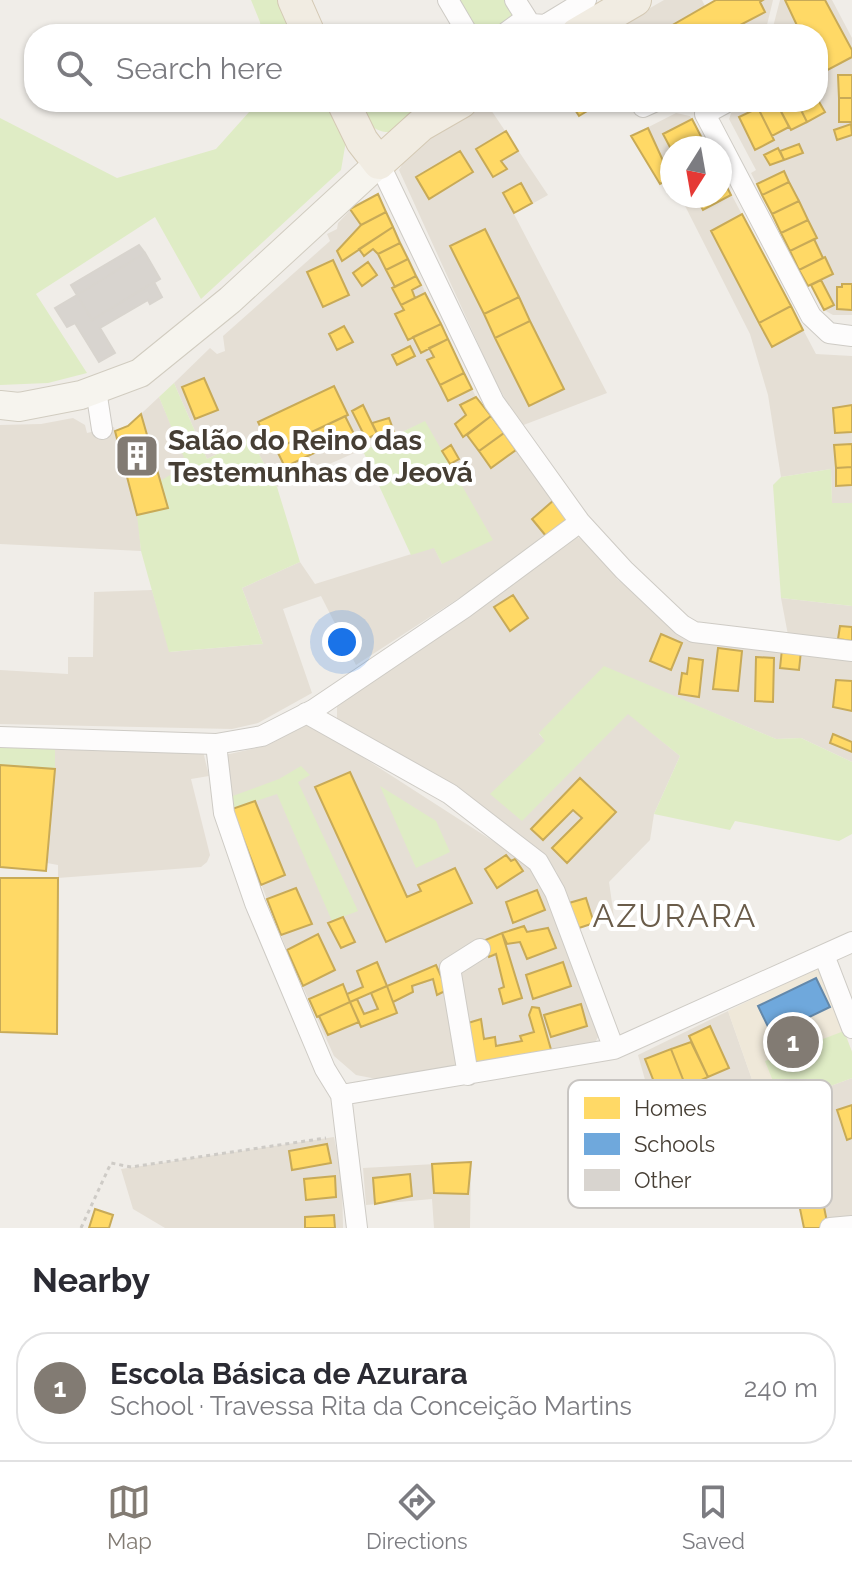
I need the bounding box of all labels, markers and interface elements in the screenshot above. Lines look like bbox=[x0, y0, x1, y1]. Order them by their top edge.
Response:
search box bbox=[24, 24, 828, 112]
icon: search bbox=[52, 46, 96, 90]
text: Search here bbox=[116, 51, 283, 86]
north arrow bbox=[660, 136, 732, 208]
place label: Salão do Reino das Testemunhas de Jeová bbox=[168, 424, 473, 489]
building icon: Salão do Reino das Testemunhas de Jeová bbox=[113, 432, 161, 480]
your location bbox=[322, 622, 362, 662]
district label: AZURARA bbox=[593, 897, 757, 934]
pin: 1 bbox=[767, 1012, 819, 1072]
legend bbox=[568, 1080, 832, 1208]
text: Homes bbox=[634, 1095, 707, 1121]
text: Schools bbox=[634, 1131, 715, 1157]
text: Other bbox=[634, 1167, 692, 1193]
text: Nearby bbox=[32, 1260, 150, 1300]
text: Escola Básica de Azurara bbox=[110, 1356, 468, 1391]
text: 1 bbox=[54, 1373, 66, 1403]
text: 240 m bbox=[744, 1373, 818, 1403]
text: School · Travessa Rita da Conceição Martins bbox=[110, 1391, 632, 1421]
tab: Map bbox=[107, 1480, 152, 1554]
tab: Directions bbox=[366, 1480, 468, 1554]
tab: Saved bbox=[682, 1480, 745, 1554]

